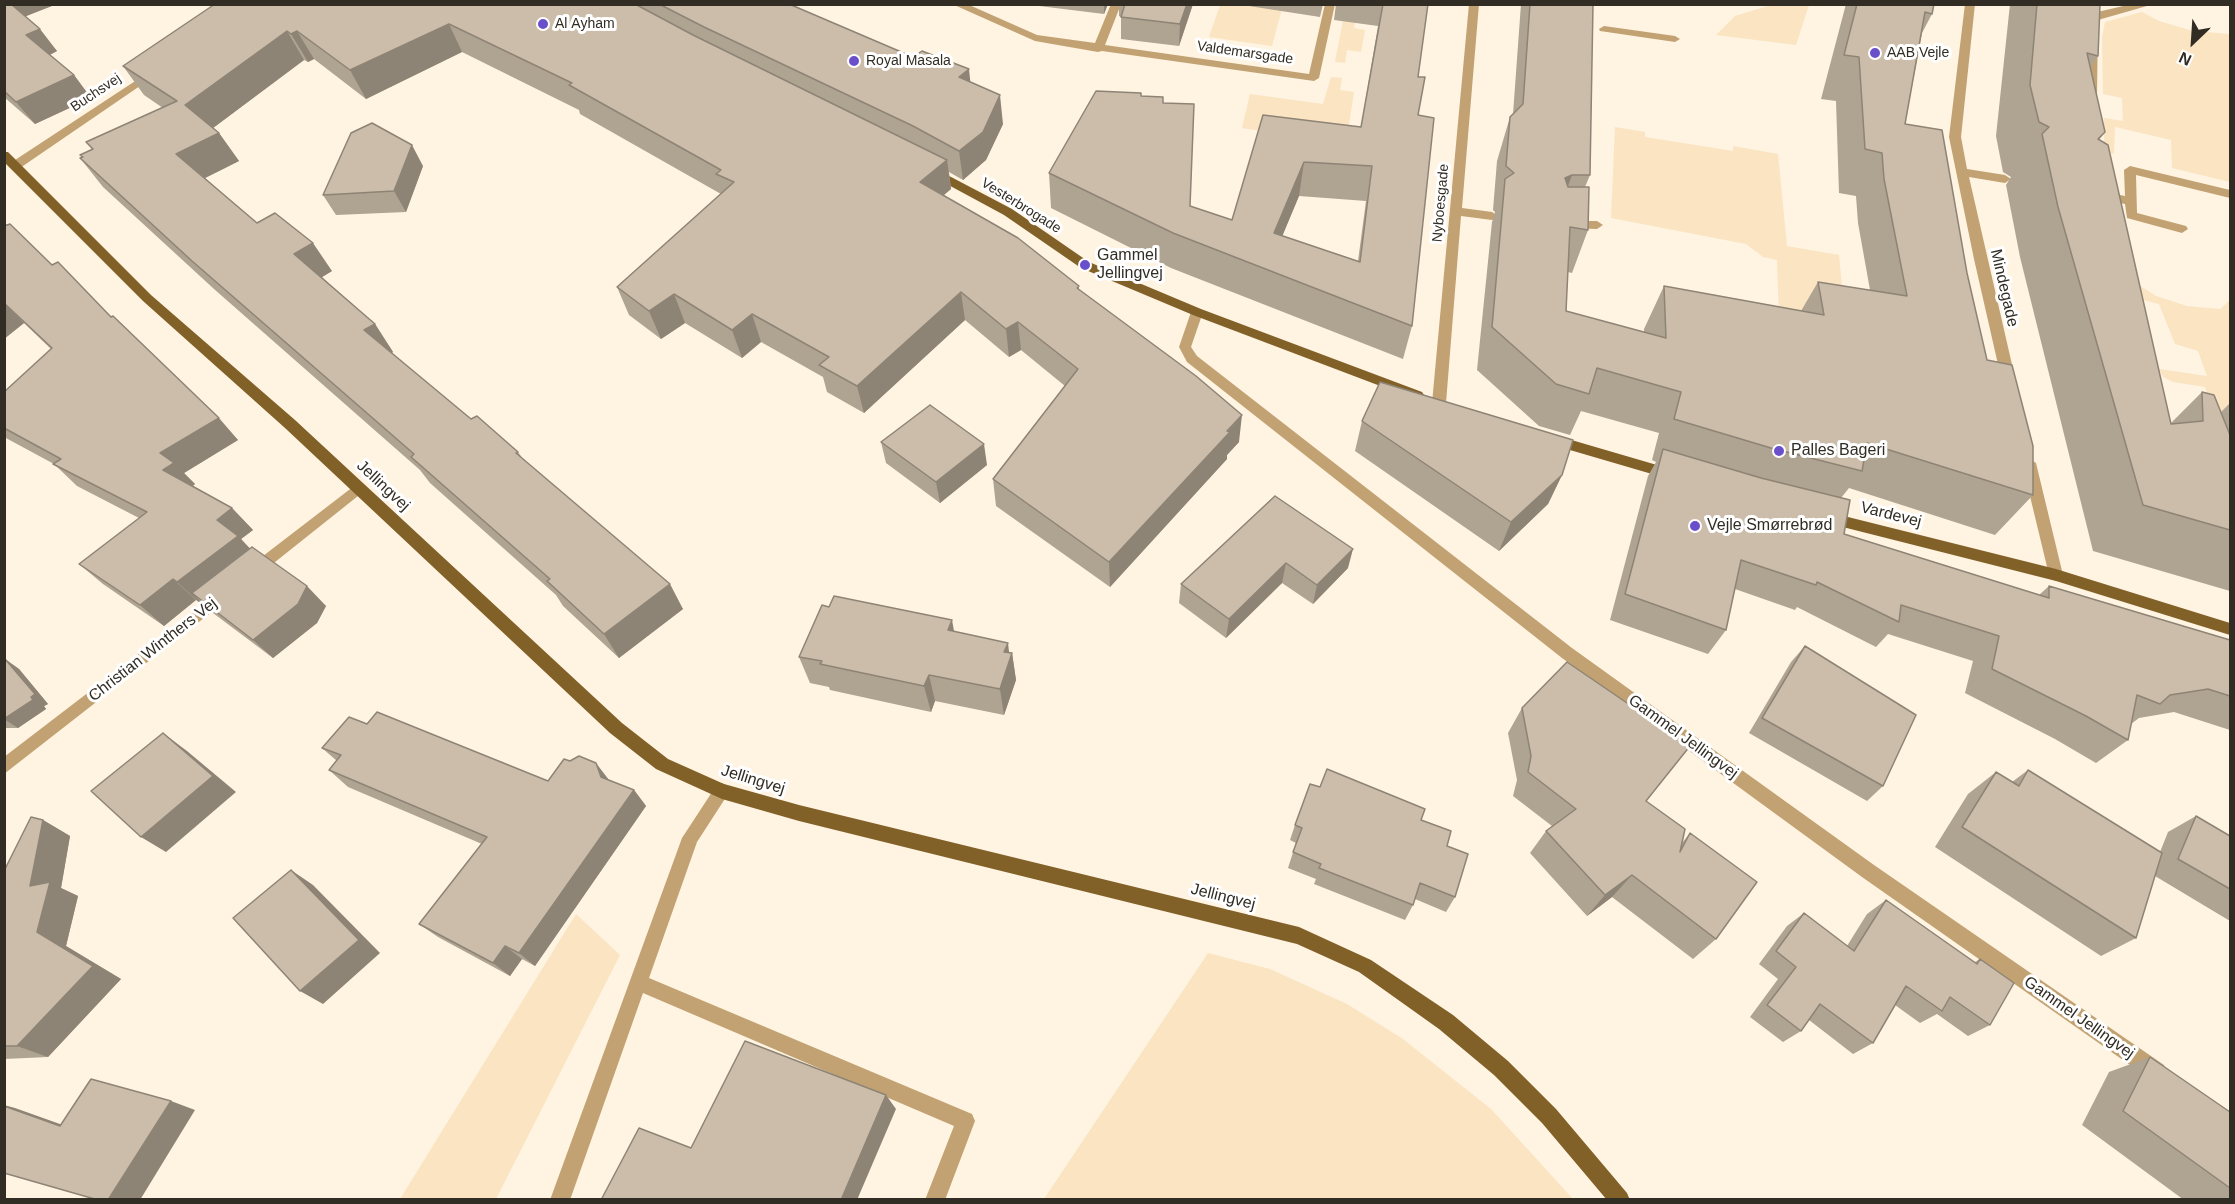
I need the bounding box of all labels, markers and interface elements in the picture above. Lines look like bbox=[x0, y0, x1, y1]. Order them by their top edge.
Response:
north arrow bbox=[2163, 12, 2223, 72]
place label: Al Ayham bbox=[555, 16, 615, 32]
marker: Al Ayham bbox=[536, 17, 550, 31]
street label: Valdemarsgade bbox=[1196, 38, 1294, 68]
place label: AAB Vejle bbox=[1887, 45, 1949, 61]
marker: AAB Vejle bbox=[1868, 46, 1882, 60]
text: N bbox=[2176, 49, 2194, 69]
place label: Royal Masala bbox=[866, 53, 951, 69]
marker: Royal Masala bbox=[847, 54, 861, 68]
street label: Buchsvej bbox=[68, 70, 124, 116]
street label: Nyboesgade bbox=[1429, 163, 1453, 243]
street label: Vesterbrogade bbox=[978, 175, 1064, 237]
place label: Gammel Jellingvej bbox=[1097, 246, 1163, 284]
street label: Mindegade bbox=[1986, 247, 2022, 329]
marker: Gammel Jellingvej bbox=[1078, 258, 1092, 272]
place label: Palles Bageri bbox=[1791, 441, 1885, 461]
marker: Palles Bageri bbox=[1772, 444, 1786, 458]
street label: Jellingvej bbox=[352, 457, 414, 515]
street label: Vardevej bbox=[1859, 498, 1923, 532]
place label: Vejle Smørrebrød bbox=[1707, 516, 1832, 536]
marker: Vejle Smørrebrød bbox=[1688, 519, 1702, 533]
street label: Christian Winthers Vej bbox=[85, 594, 221, 706]
street label: Gammel Jellingvej bbox=[1624, 691, 1742, 783]
street label: Jellingvej bbox=[719, 761, 787, 799]
street label: Jellingvej bbox=[1189, 880, 1257, 914]
street label: Gammel Jellingvej bbox=[2020, 973, 2138, 1063]

